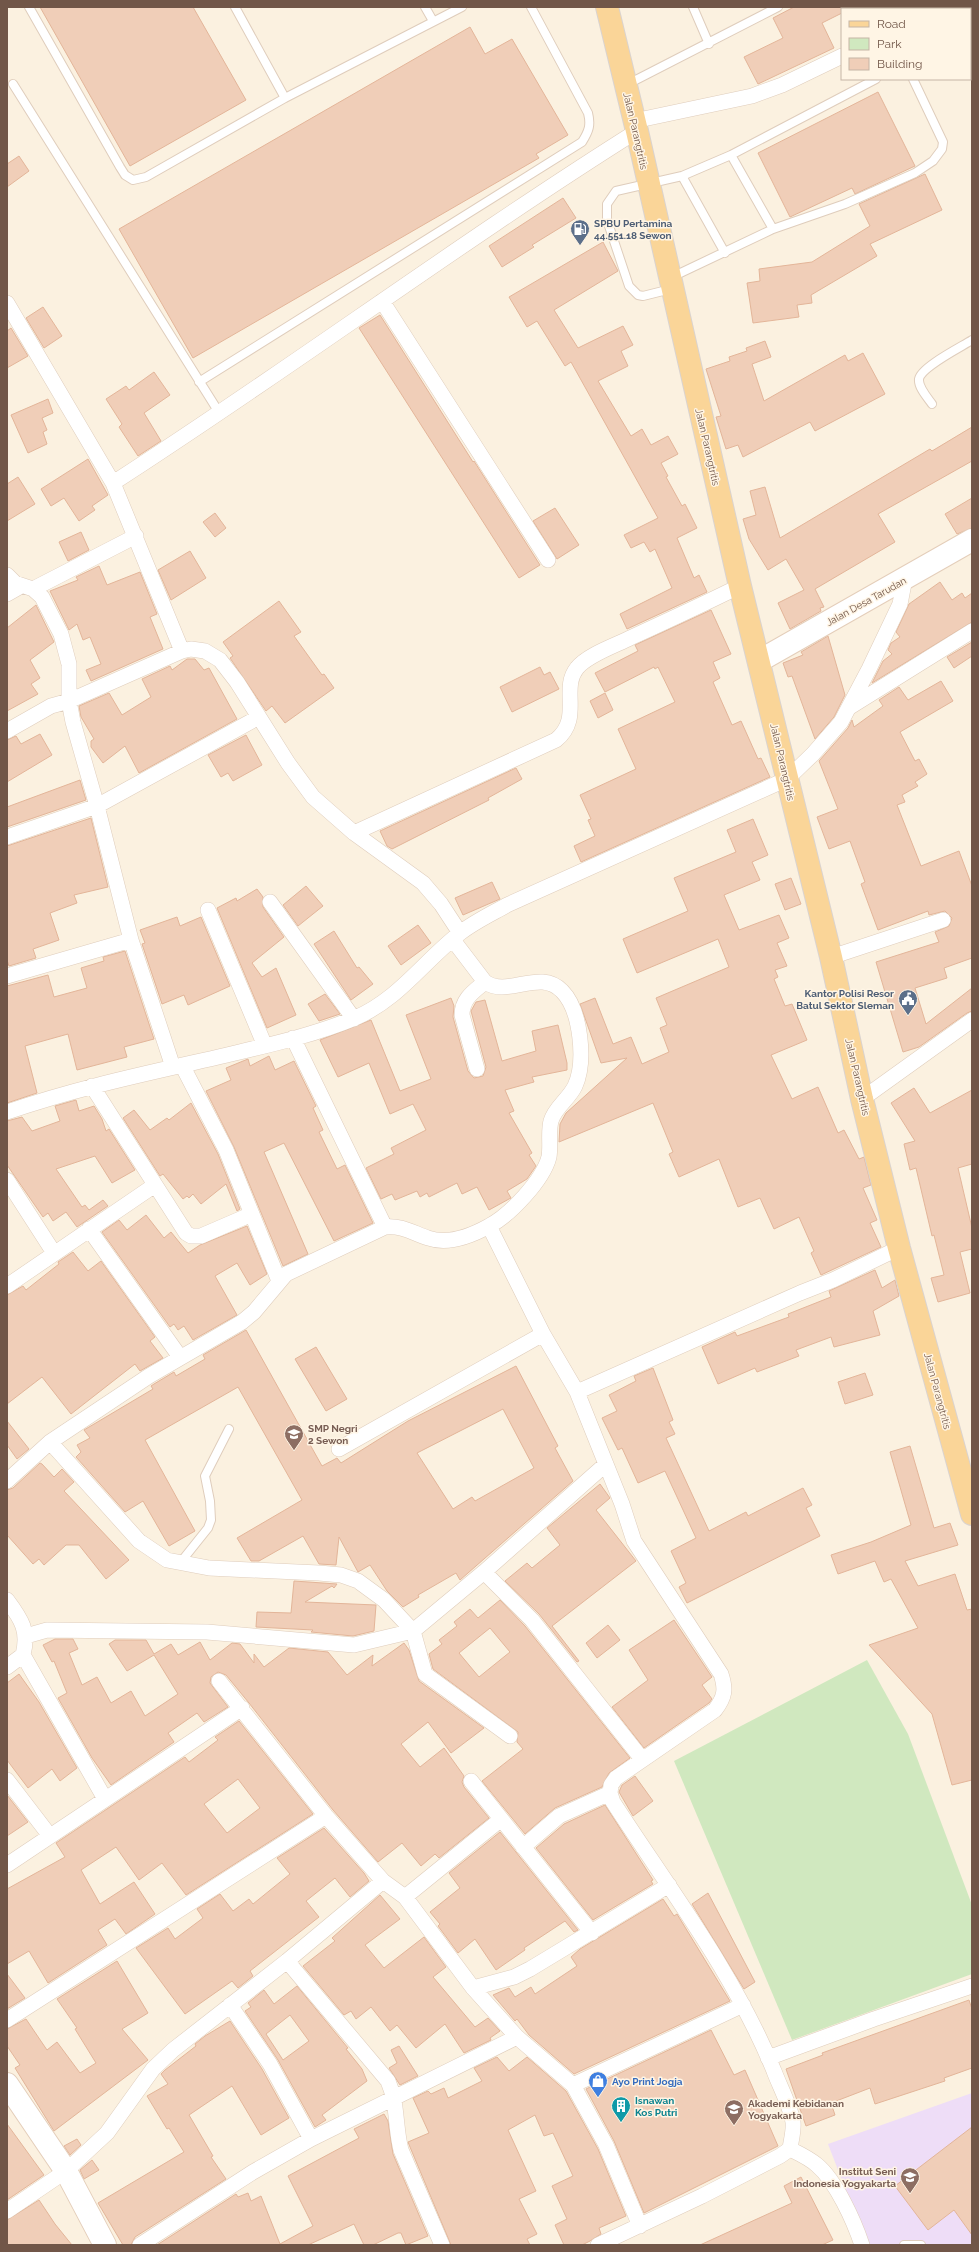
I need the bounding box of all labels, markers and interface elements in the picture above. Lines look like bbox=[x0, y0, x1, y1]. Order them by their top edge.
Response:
legend bbox=[841, 8, 971, 80]
text: Road bbox=[877, 17, 906, 31]
text: Park bbox=[877, 37, 902, 51]
text: Building bbox=[877, 57, 923, 71]
street label: Jalan Parangtritis bbox=[621, 92, 650, 171]
fuel station icon: SPBU Pertamina 44.551.18 Sewon bbox=[569, 218, 591, 246]
place label: SPBU Pertamina 44.551.18 Sewon bbox=[594, 218, 673, 241]
street label: Jalan Parangtritis bbox=[693, 408, 722, 487]
street label: Jalan Desa Tarudan bbox=[824, 575, 908, 628]
street label: Jalan Parangtritis bbox=[768, 723, 797, 802]
place label: Kantor Polisi Resor Batul Sektor Sleman bbox=[796, 988, 894, 1011]
public building icon: Kantor Polisi Resor Batul Sektor Sleman bbox=[897, 988, 919, 1016]
street label: Jalan Parangtritis bbox=[843, 1038, 872, 1117]
street label: Jalan Parangtritis bbox=[922, 1352, 953, 1431]
school or university icon: SMP Negri 2 Sewon bbox=[283, 1423, 305, 1451]
place label: SMP Negri 2 Sewon bbox=[308, 1423, 357, 1446]
shop icon: Ayo Print Jogja bbox=[587, 2070, 609, 2098]
place label: Ayo Print Jogja bbox=[612, 2076, 683, 2087]
building icon: Isnawan Kos Putri bbox=[610, 2095, 632, 2123]
place label: Isnawan Kos Putri bbox=[635, 2095, 677, 2118]
school or university icon: Akademi Kebidanan Yogyakarta bbox=[723, 2098, 745, 2126]
place label: Akademi Kebidanan Yogyakarta bbox=[748, 2098, 844, 2121]
place label: Institut Seni Indonesia Yogyakarta bbox=[793, 2166, 896, 2189]
school or university icon: Institut Seni Indonesia Yogyakarta bbox=[899, 2166, 921, 2194]

